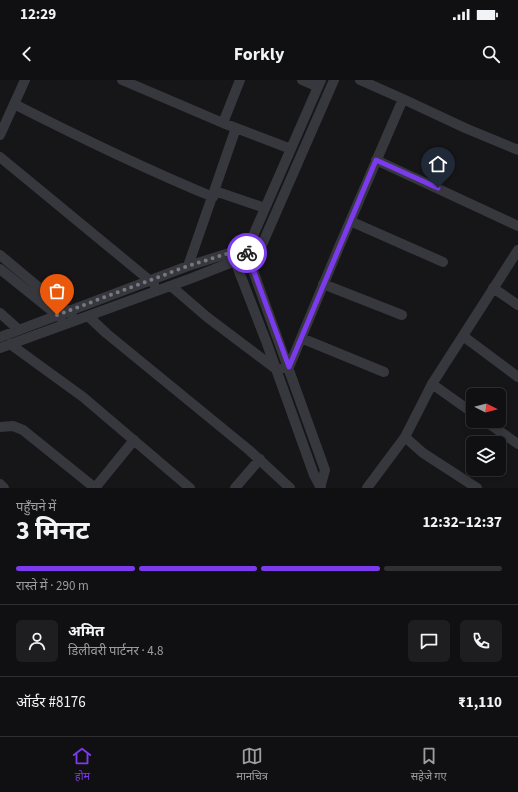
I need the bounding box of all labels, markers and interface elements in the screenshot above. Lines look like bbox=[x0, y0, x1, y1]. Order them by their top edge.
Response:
text: 12:29 bbox=[20, 4, 56, 25]
text: Forkly bbox=[234, 42, 284, 67]
icon: back bbox=[16, 43, 38, 65]
icon: search bbox=[480, 43, 502, 65]
pin bbox=[421, 147, 455, 188]
icon: home bbox=[427, 153, 449, 175]
courier bbox=[227, 233, 267, 273]
icon: bike bbox=[236, 242, 258, 264]
pin bbox=[40, 274, 74, 315]
icon: bag bbox=[46, 280, 68, 302]
north arrow bbox=[466, 388, 506, 428]
map controls bbox=[466, 388, 506, 476]
button: layers bbox=[466, 436, 506, 476]
text: पहुँचने में bbox=[16, 498, 56, 516]
text: 3 मिनट bbox=[16, 512, 90, 549]
text: 12:32–12:37 bbox=[422, 512, 502, 533]
text: रास्ते में · 290 m bbox=[16, 577, 89, 595]
button: person bbox=[16, 620, 58, 662]
button: chat bbox=[408, 620, 450, 662]
button: phone bbox=[460, 620, 502, 662]
text: अमित bbox=[68, 621, 104, 642]
text: डिलीवरी पार्टनर · 4.8 bbox=[68, 642, 163, 660]
text: ऑर्डर #8176 bbox=[16, 692, 86, 713]
text: ₹1,110 bbox=[458, 692, 502, 713]
tab: होम bbox=[71, 745, 93, 784]
tab: मानचित्र bbox=[236, 745, 268, 784]
tab: सहेजे गए bbox=[411, 745, 447, 784]

